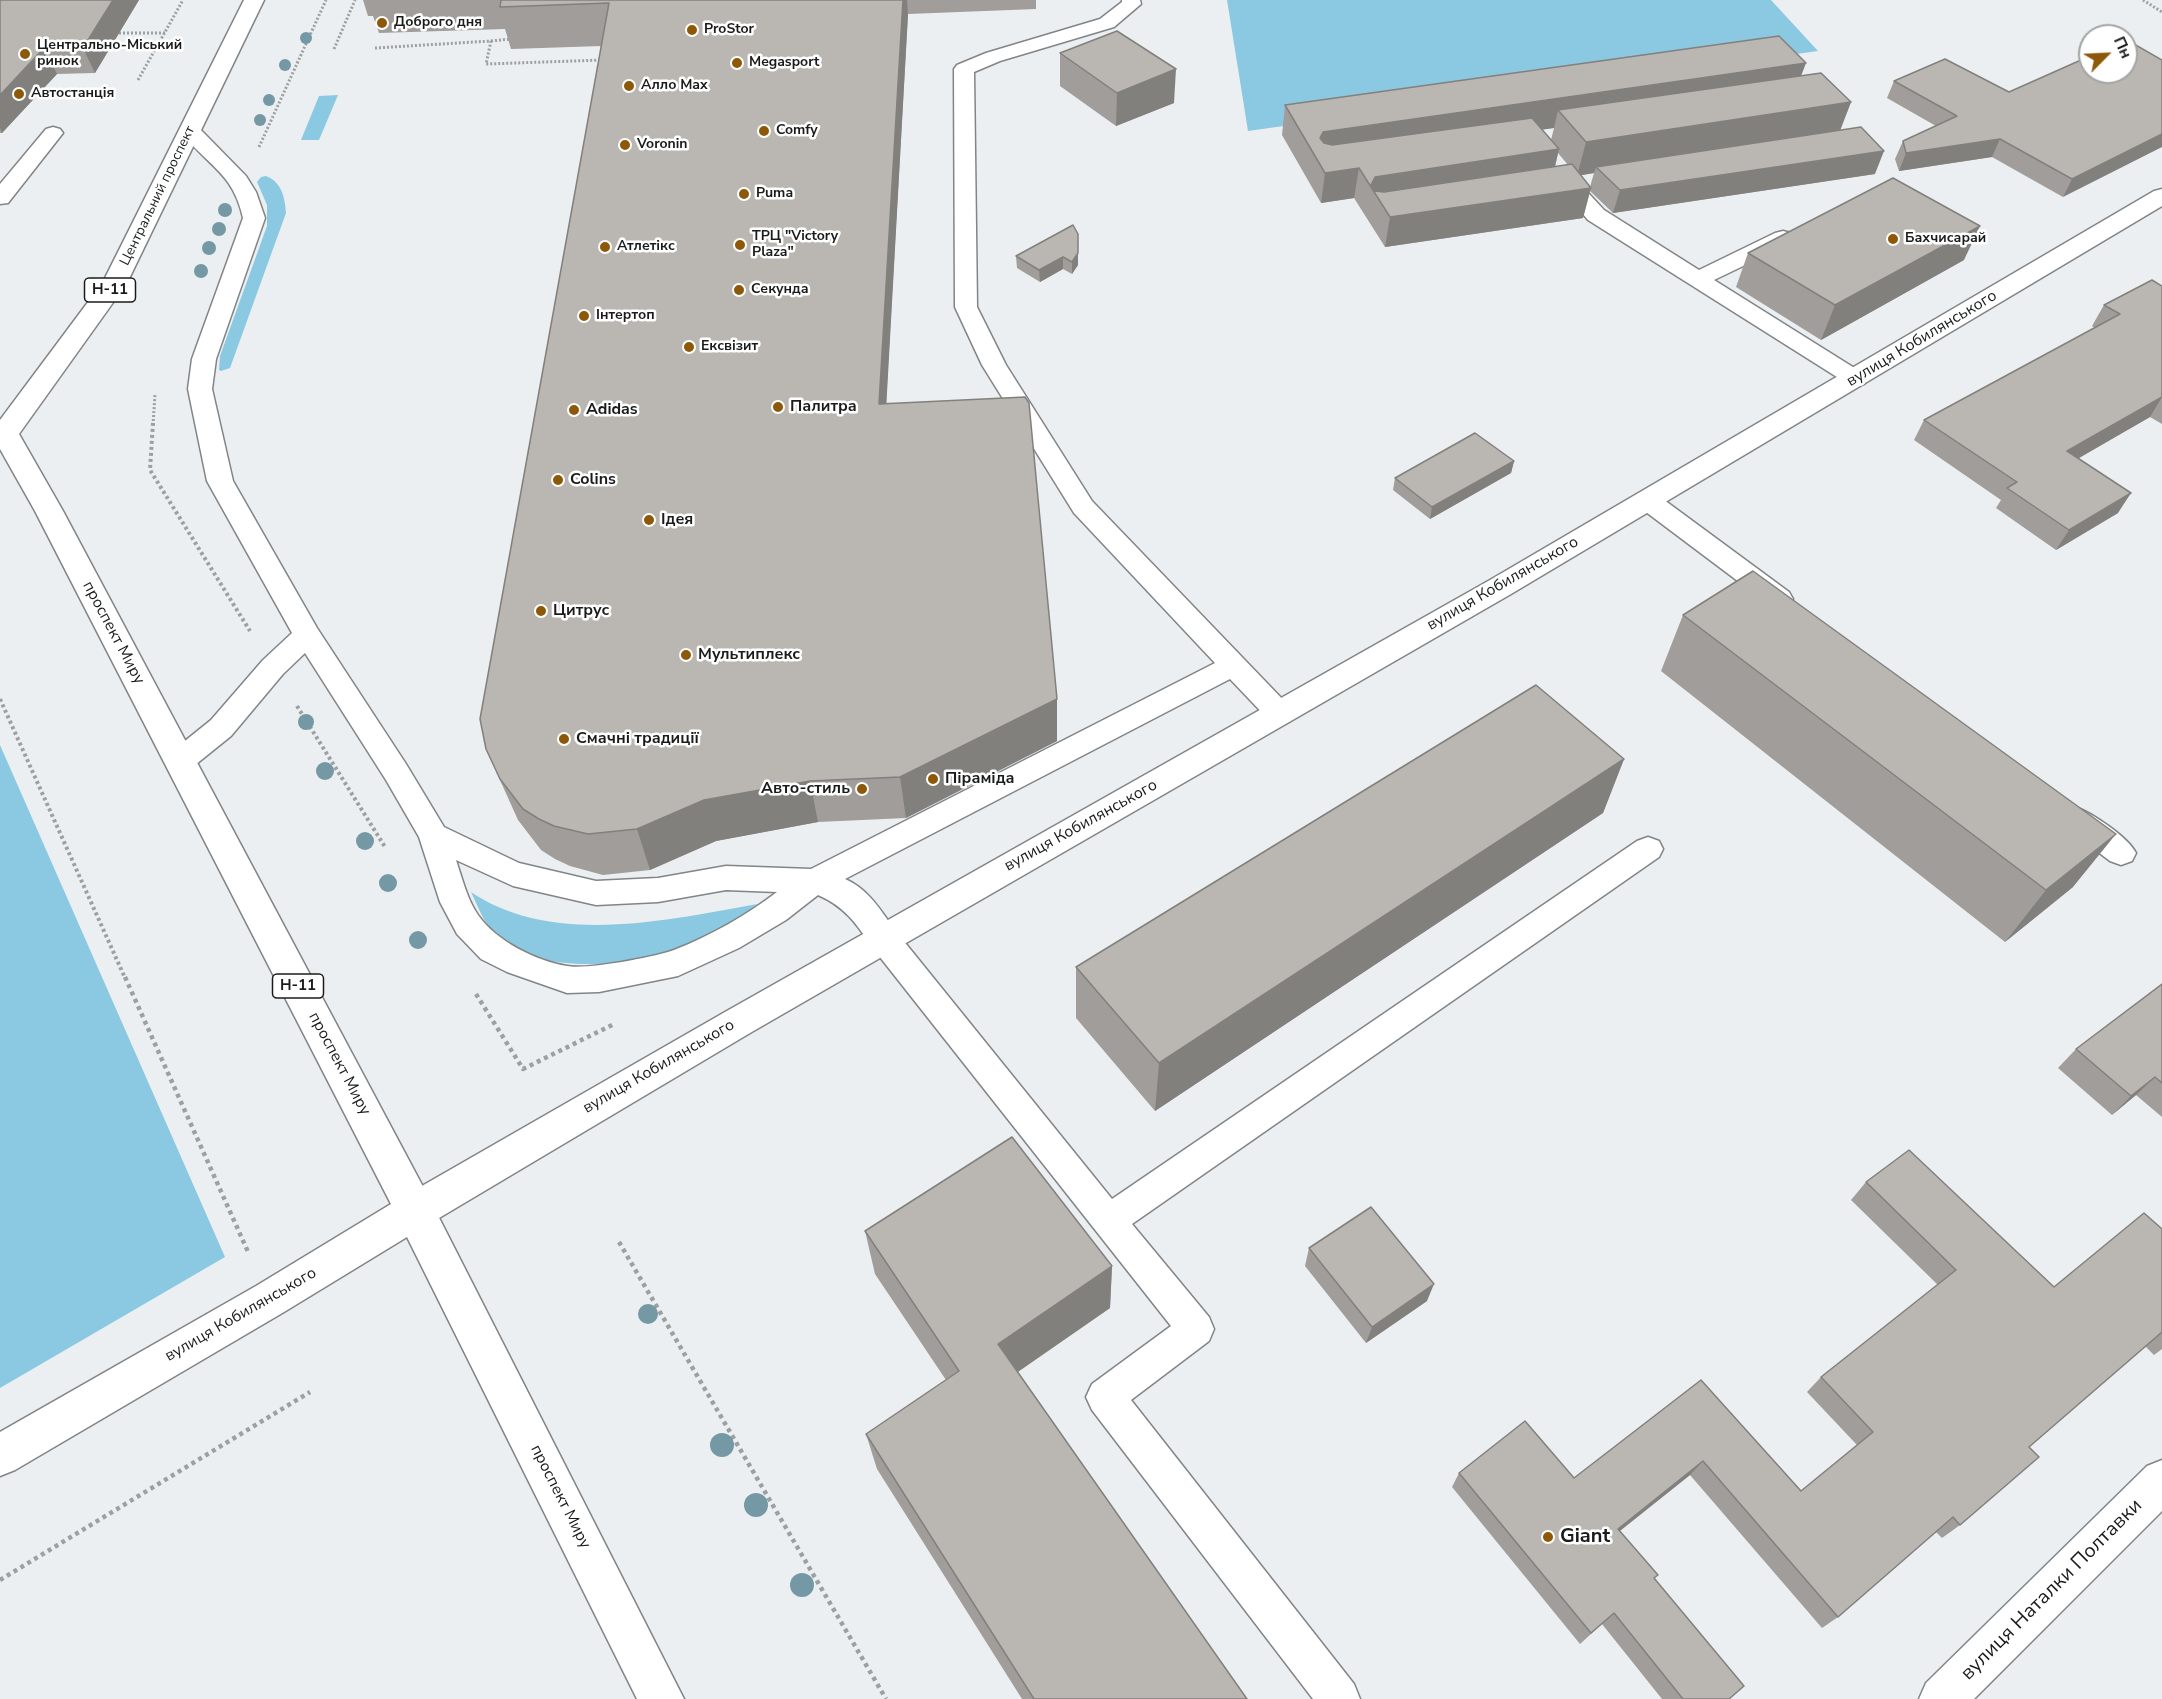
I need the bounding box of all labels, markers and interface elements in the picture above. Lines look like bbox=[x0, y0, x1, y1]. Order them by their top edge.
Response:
place label: Доброго дня bbox=[394, 15, 482, 31]
marker: Доброго дня bbox=[375, 16, 389, 30]
place label: ProStor bbox=[704, 22, 754, 38]
marker: ProStor bbox=[685, 23, 699, 37]
north arrow bbox=[2078, 24, 2138, 84]
text: Пн bbox=[2108, 33, 2137, 62]
place label: Центрально-Міський ринок bbox=[37, 38, 182, 70]
marker: Центрально-Міський ринок bbox=[18, 47, 32, 61]
place label: Megasport bbox=[749, 55, 819, 71]
marker: Megasport bbox=[730, 56, 744, 70]
place label: Алло Max bbox=[641, 78, 708, 94]
marker: Алло Max bbox=[622, 79, 636, 93]
place label: Автостанція bbox=[31, 86, 114, 102]
marker: Автостанція bbox=[12, 87, 26, 101]
place label: Comfy bbox=[776, 123, 818, 139]
street label: Центральний проспект bbox=[117, 124, 199, 268]
marker: Comfy bbox=[757, 124, 771, 138]
place label: Voronin bbox=[637, 137, 688, 153]
marker: Voronin bbox=[618, 138, 632, 152]
place label: Puma bbox=[756, 186, 793, 202]
marker: Puma bbox=[737, 187, 751, 201]
place label: ТРЦ "Victory Plaza" bbox=[752, 229, 838, 262]
place label: Бахчисарай bbox=[1905, 231, 1986, 247]
marker: Бахчисарай bbox=[1886, 232, 1900, 246]
marker: ТРЦ "Victory Plaza" bbox=[733, 238, 747, 252]
place label: Атлетікс bbox=[617, 239, 675, 255]
marker: Атлетікс bbox=[598, 240, 612, 254]
road number: Н-11 bbox=[84, 278, 136, 302]
place label: Секунда bbox=[751, 282, 809, 298]
marker: Секунда bbox=[732, 283, 746, 297]
street label: вулиця Кобилянського bbox=[1843, 286, 2001, 392]
place label: Інтертоп bbox=[596, 308, 655, 324]
marker: Інтертоп bbox=[577, 309, 591, 323]
place label: Ексвізит bbox=[701, 339, 758, 355]
marker: Ексвізит bbox=[682, 340, 696, 354]
place label: Палитра bbox=[790, 397, 857, 417]
place label: Adidas bbox=[586, 400, 638, 420]
marker: Палитра bbox=[771, 400, 785, 414]
marker: Adidas bbox=[567, 403, 581, 417]
place label: Colins bbox=[570, 470, 616, 490]
marker: Colins bbox=[551, 473, 565, 487]
place label: Ідея bbox=[661, 510, 693, 530]
marker: Ідея bbox=[642, 513, 656, 527]
street label: вулиця Кобилянського bbox=[1424, 533, 1582, 635]
street label: проспект Миру bbox=[78, 578, 148, 688]
place label: Цитрус bbox=[553, 601, 609, 621]
marker: Цитрус bbox=[534, 604, 548, 618]
place label: Мультиплекс bbox=[698, 645, 800, 665]
marker: Мультиплекс bbox=[679, 648, 693, 662]
place label: Смачні традиції bbox=[576, 729, 699, 749]
marker: Смачні традиції bbox=[557, 732, 571, 746]
place label: Піраміда bbox=[945, 769, 1015, 789]
marker: Піраміда bbox=[926, 772, 940, 786]
street label: вулиця Кобилянського bbox=[1001, 776, 1161, 876]
place label: Авто-стиль bbox=[761, 779, 850, 799]
marker: Авто-стиль bbox=[855, 782, 869, 796]
road number: Н-11 bbox=[272, 974, 324, 998]
street label: проспект Миру bbox=[304, 1009, 374, 1119]
street label: вулиця Кобилянського bbox=[580, 1016, 738, 1118]
street label: вулиця Кобилянського bbox=[162, 1264, 320, 1366]
street label: проспект Миру bbox=[526, 1442, 594, 1552]
street label: вулиця Наталки Полтавки bbox=[1956, 1494, 2148, 1686]
place label: Giant bbox=[1560, 1525, 1610, 1549]
marker: Giant bbox=[1541, 1530, 1555, 1544]

